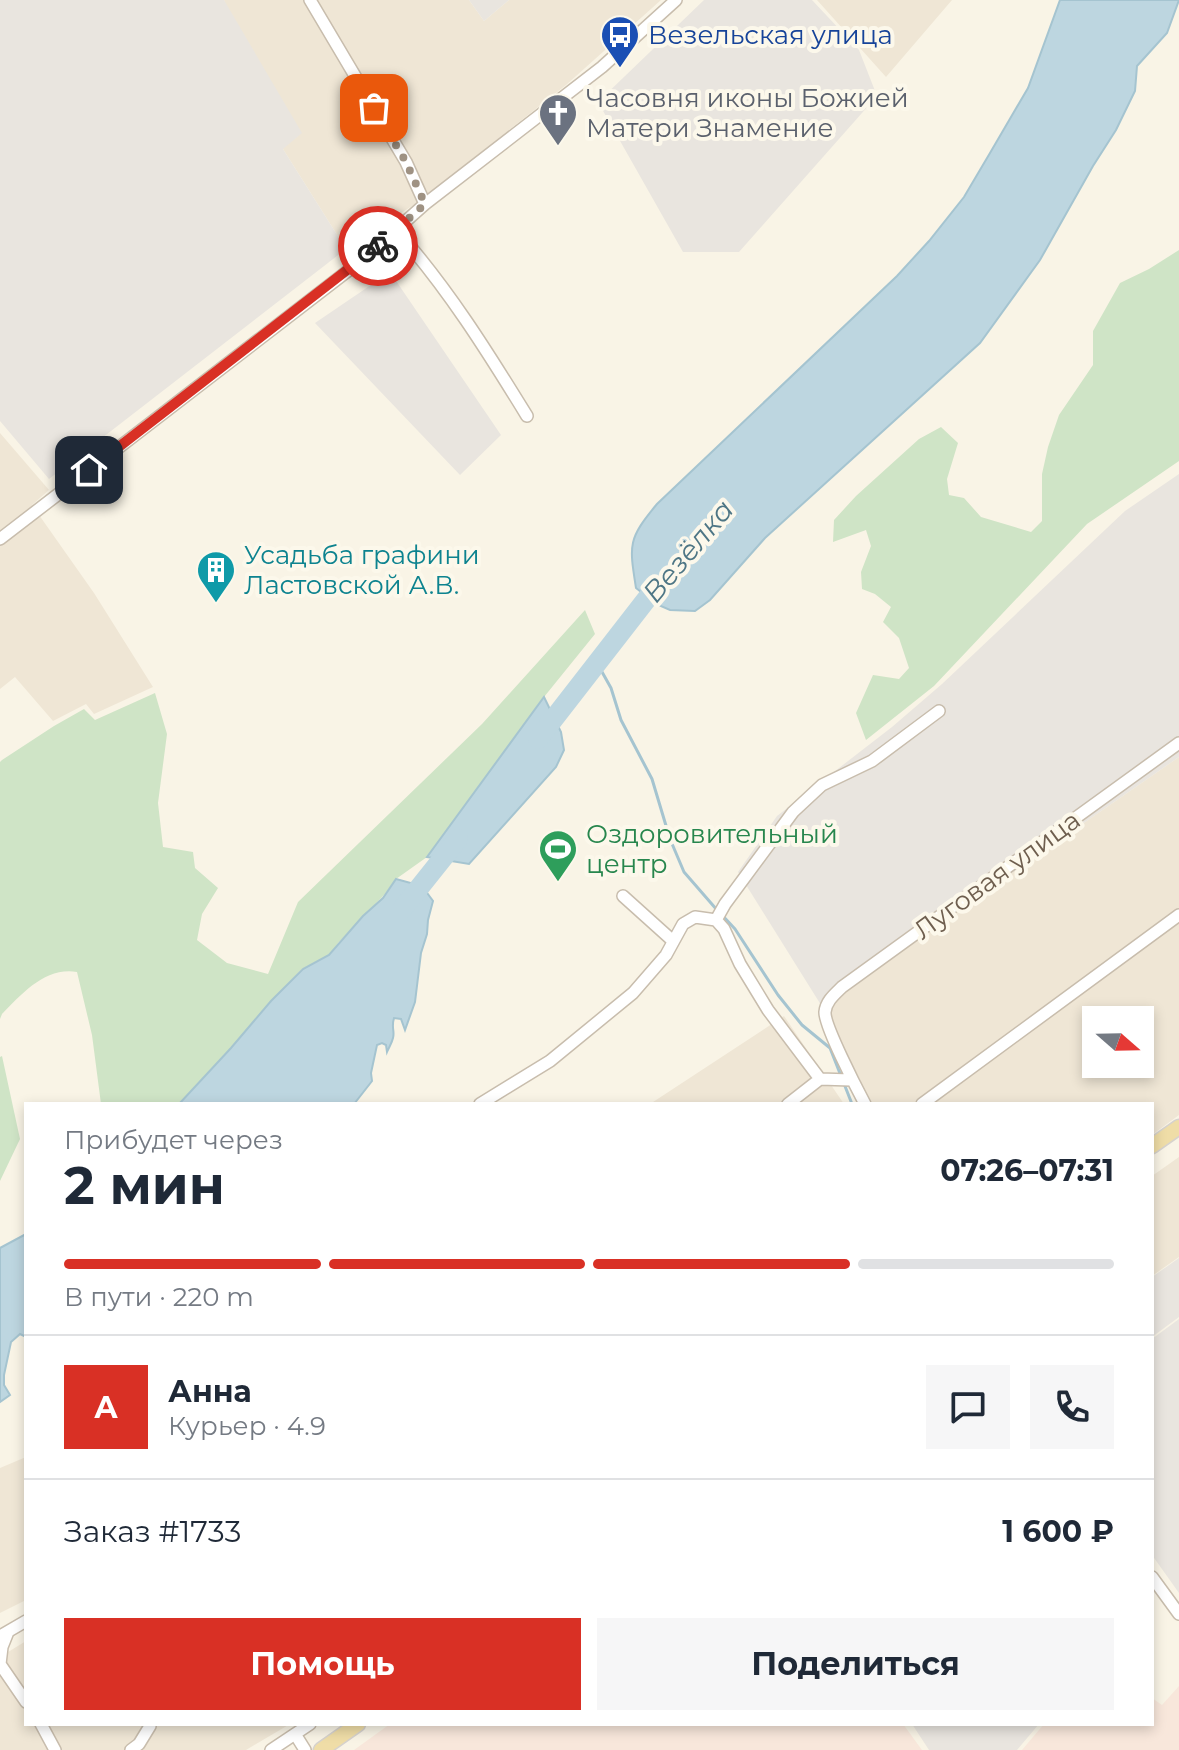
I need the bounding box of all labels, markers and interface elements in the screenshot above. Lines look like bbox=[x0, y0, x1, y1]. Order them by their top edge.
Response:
bus stop icon: Везельская улица bbox=[599, 14, 641, 69]
place label: Везельская улица bbox=[648, 19, 893, 51]
pin bbox=[340, 74, 408, 142]
place label: Часовня иконы Божией Матери Знамение bbox=[586, 82, 909, 144]
icon: bag bbox=[352, 86, 396, 130]
church icon: Часовня иконы Божией Матери Знамение bbox=[537, 92, 579, 147]
courier bbox=[338, 206, 418, 286]
icon: bike bbox=[356, 224, 400, 268]
pin bbox=[55, 436, 123, 504]
icon: home bbox=[67, 448, 111, 492]
water label: Везёлка bbox=[635, 493, 741, 609]
place label: Усадьба графини Ластовской А.В. bbox=[244, 539, 480, 601]
building icon: Усадьба графини Ластовской А.В. bbox=[195, 549, 237, 604]
street label: Луговая улица bbox=[908, 804, 1086, 946]
place label: Оздоровительный центр bbox=[586, 818, 838, 880]
sports icon: Оздоровительный центр bbox=[537, 828, 579, 883]
north arrow bbox=[1082, 1006, 1154, 1078]
map controls bbox=[1082, 1006, 1154, 1078]
text: Прибудет через bbox=[64, 1124, 283, 1156]
text: 07:26–07:31 bbox=[940, 1152, 1114, 1189]
text: 2 мин bbox=[64, 1154, 225, 1217]
text: В пути · 220 m bbox=[64, 1281, 254, 1313]
button: chat bbox=[926, 1365, 1010, 1449]
button: phone bbox=[1030, 1365, 1114, 1449]
text: Анна bbox=[168, 1373, 252, 1410]
text: А bbox=[94, 1389, 118, 1426]
text: Курьер · 4.9 bbox=[168, 1410, 326, 1442]
text: Заказ #1733 bbox=[64, 1513, 241, 1550]
text: 1 600 ₽ bbox=[1002, 1513, 1114, 1550]
button: Помощь bbox=[64, 1618, 581, 1710]
button: Поделиться bbox=[597, 1618, 1114, 1710]

